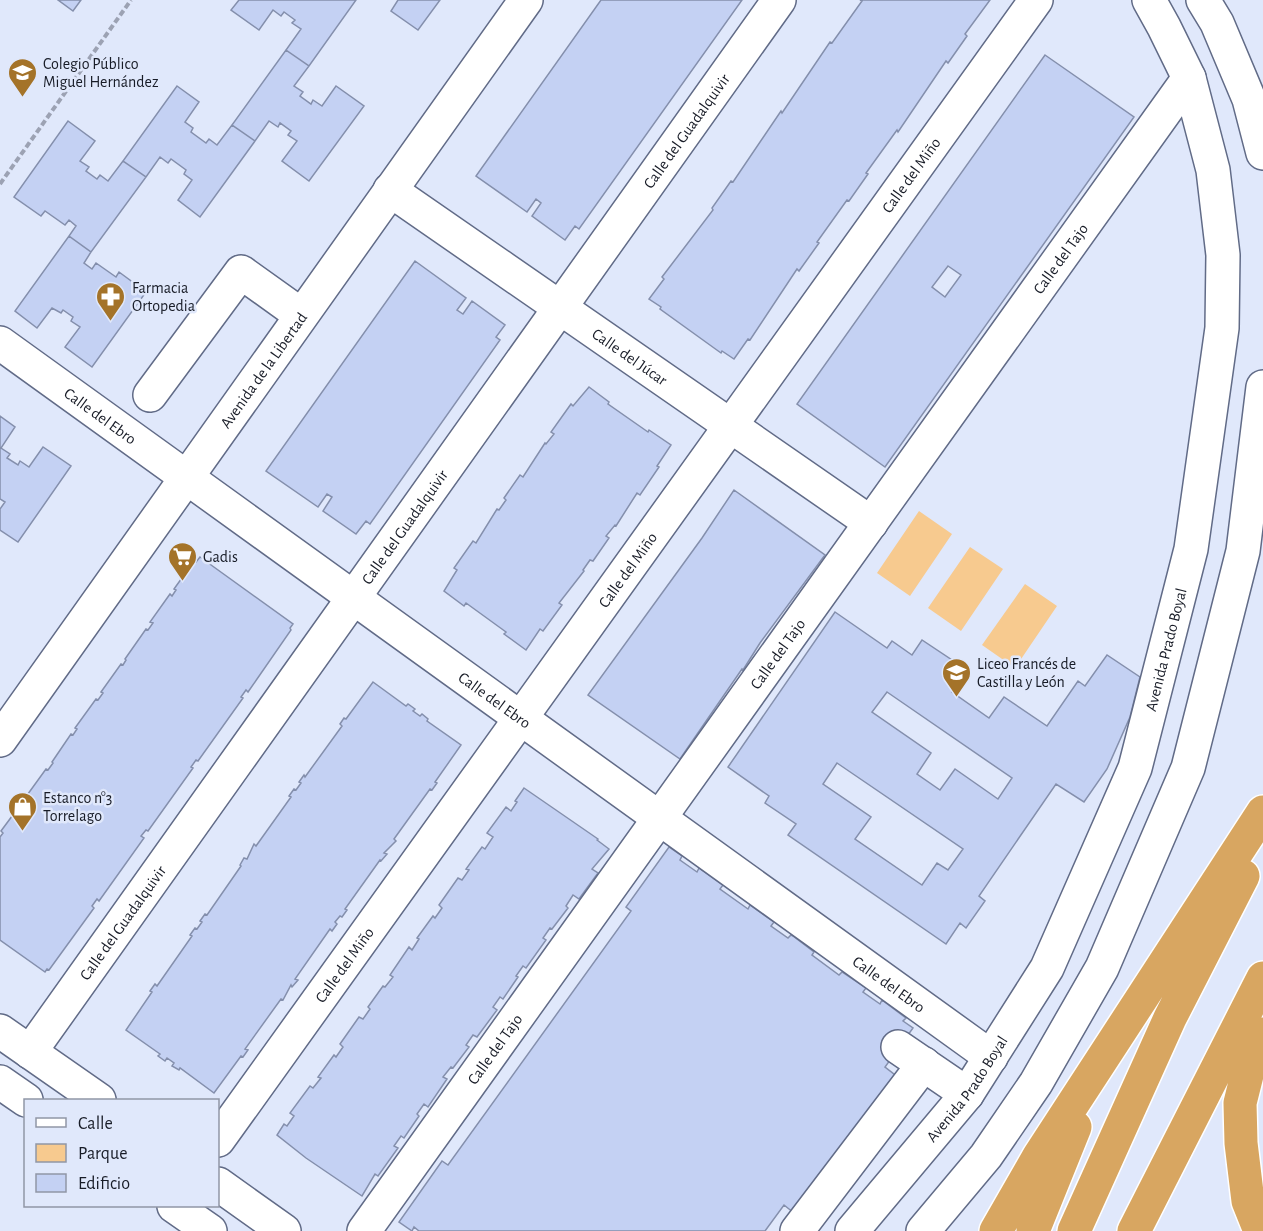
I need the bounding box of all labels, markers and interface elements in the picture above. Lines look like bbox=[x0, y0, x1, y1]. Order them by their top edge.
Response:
school or university icon: Colegio Público Miguel Hernández bbox=[6, 56, 38, 98]
place label: Colegio Público Miguel Hernández bbox=[43, 56, 159, 90]
street label: Calle del Guadalquivir bbox=[641, 70, 733, 191]
street label: Calle del Miño bbox=[879, 135, 944, 216]
street label: Calle del Tajo bbox=[1030, 221, 1091, 297]
pharmacy icon: Farmacia Ortopedia bbox=[95, 280, 127, 322]
place label: Farmacia Ortopedia bbox=[132, 280, 195, 314]
street label: Avenida de la Libertad bbox=[217, 310, 310, 431]
street label: Calle del Júcar bbox=[589, 326, 671, 389]
street label: Calle del Ebro bbox=[61, 385, 139, 448]
street label: Calle del Guadalquivir bbox=[359, 466, 451, 587]
street label: Calle del Miño bbox=[596, 529, 660, 611]
supermarket icon: Gadis bbox=[166, 540, 198, 582]
place label: Gadis bbox=[203, 549, 238, 565]
street label: Avenida Prado Boyal bbox=[1143, 586, 1190, 713]
street label: Calle del Tajo bbox=[748, 616, 808, 692]
school or university icon: Liceo Francés de Castilla y León bbox=[940, 656, 972, 698]
place label: Liceo Francés de Castilla y León bbox=[977, 656, 1076, 691]
street label: Calle del Ebro bbox=[455, 669, 534, 732]
shop icon: Estanco n°3 Torrelago bbox=[6, 790, 38, 832]
place label: Estanco n°3 Torrelago bbox=[43, 790, 112, 824]
street label: Calle del Guadalquivir bbox=[77, 862, 170, 983]
street label: Calle del Miño bbox=[312, 924, 377, 1006]
street label: Calle del Ebro bbox=[850, 953, 928, 1016]
street label: Calle del Tajo bbox=[465, 1011, 526, 1088]
street label: Avenida Prado Boyal bbox=[924, 1033, 1011, 1145]
legend bbox=[24, 1099, 219, 1207]
text: Calle bbox=[78, 1115, 113, 1133]
text: Parque bbox=[78, 1145, 127, 1163]
text: Edificio bbox=[78, 1175, 130, 1193]

